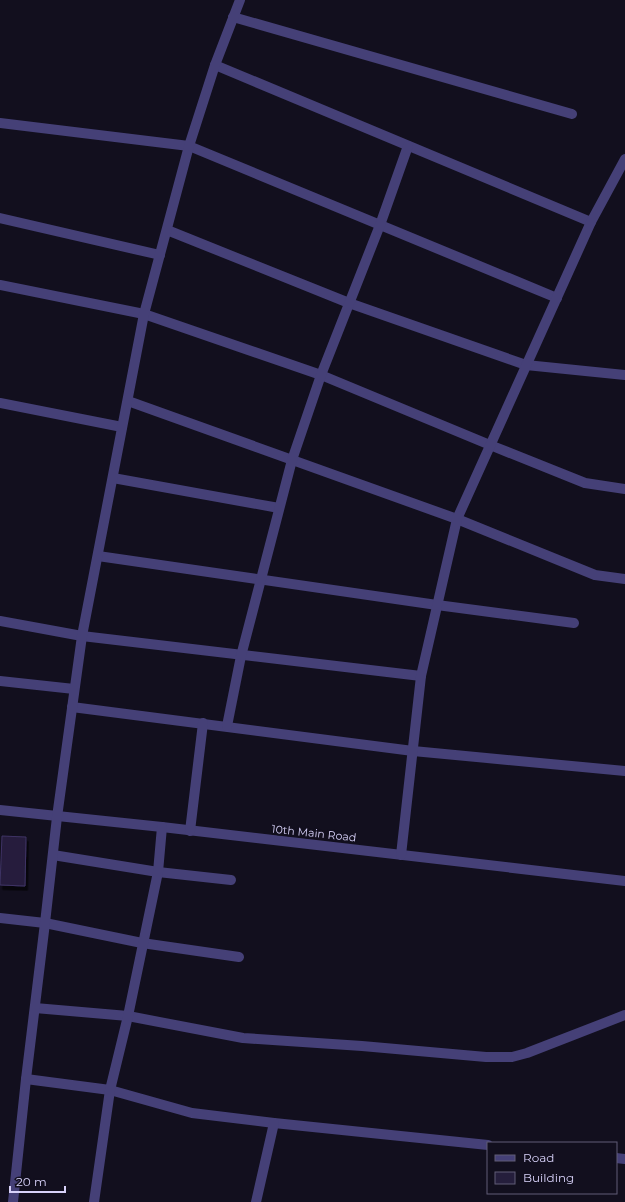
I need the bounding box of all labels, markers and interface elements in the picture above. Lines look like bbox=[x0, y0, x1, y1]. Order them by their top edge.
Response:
street label: 10th Main Road bbox=[271, 822, 357, 844]
legend bbox=[487, 1142, 617, 1194]
text: Road bbox=[523, 1150, 554, 1165]
scale bar bbox=[10, 1168, 65, 1194]
text: Building bbox=[523, 1170, 574, 1185]
text: 20 m bbox=[16, 1174, 47, 1189]

